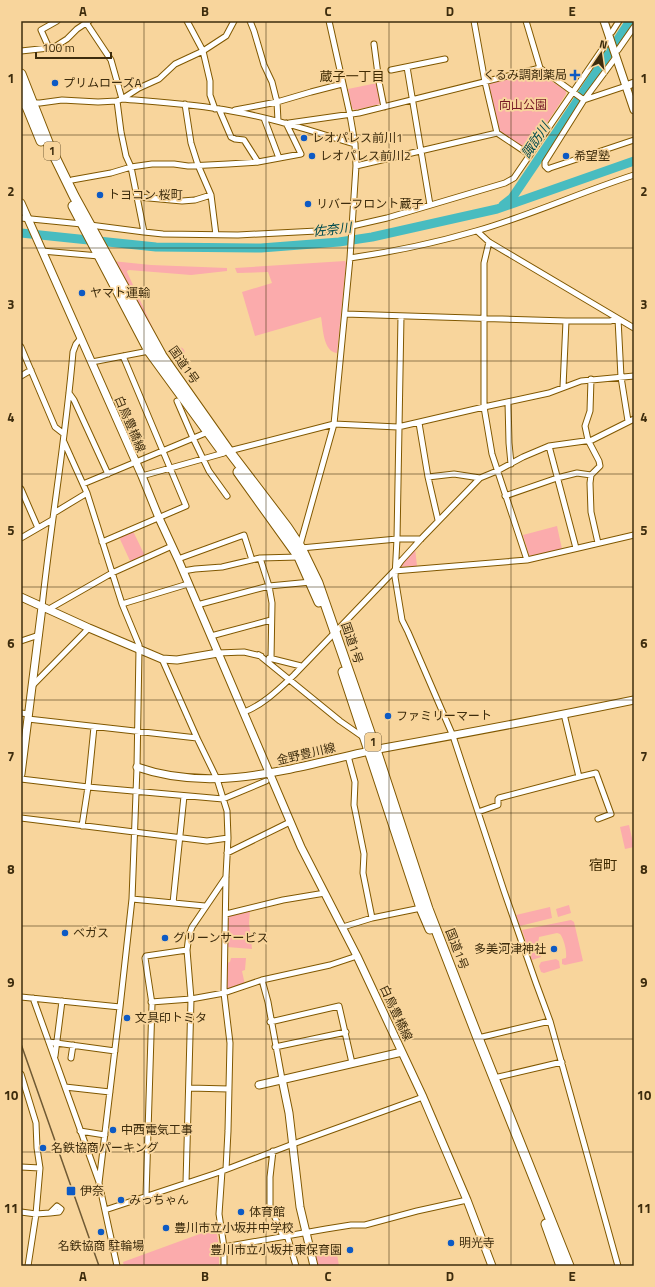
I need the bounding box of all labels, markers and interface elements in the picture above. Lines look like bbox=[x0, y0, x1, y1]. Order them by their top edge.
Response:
text: A bbox=[79, 1, 87, 21]
text: B bbox=[201, 1, 209, 21]
text: C bbox=[324, 1, 332, 21]
text: D bbox=[446, 1, 454, 21]
text: E bbox=[568, 1, 576, 21]
scale bar bbox=[36, 34, 111, 60]
north arrow bbox=[581, 34, 621, 74]
text: N bbox=[598, 36, 609, 53]
text: 100 m bbox=[42, 38, 75, 57]
place label: くるみ調剤薬局 bbox=[483, 65, 567, 84]
district label: 蔵子一丁目 bbox=[319, 66, 385, 86]
text: 1 bbox=[7, 68, 15, 88]
text: 1 bbox=[640, 68, 648, 88]
marker: くるみ調剤薬局 bbox=[570, 70, 580, 80]
place label: プリムローズA bbox=[63, 73, 142, 92]
marker: プリムローズA bbox=[50, 78, 60, 88]
park label: 向山公園 bbox=[499, 95, 547, 114]
water label: 諏訪川 bbox=[516, 117, 555, 162]
place label: レオパレス前川1 bbox=[312, 128, 403, 147]
marker: レオパレス前川1 bbox=[299, 133, 309, 143]
road number: 1 bbox=[44, 142, 60, 160]
place label: レオパレス前川2 bbox=[320, 146, 411, 165]
place label: 希望塾 bbox=[574, 146, 610, 165]
marker: レオパレス前川2 bbox=[307, 151, 317, 161]
marker: 希望塾 bbox=[561, 151, 571, 161]
text: 2 bbox=[7, 181, 15, 201]
text: 2 bbox=[640, 181, 648, 201]
place label: トヨコン 桜町 bbox=[108, 185, 183, 204]
marker: トヨコン 桜町 bbox=[95, 190, 105, 200]
place label: リバーフロント蔵子 bbox=[316, 194, 423, 213]
marker: リバーフロント蔵子 bbox=[303, 199, 313, 209]
water label: 佐奈川 bbox=[312, 217, 354, 241]
place label: ヤマト運輸 bbox=[90, 283, 150, 302]
marker: ヤマト運輸 bbox=[77, 288, 87, 298]
text: 3 bbox=[7, 294, 15, 314]
text: 3 bbox=[640, 294, 648, 314]
street label: 国道1号 bbox=[164, 342, 204, 388]
street label: 白鳥豊橋線 bbox=[110, 392, 151, 455]
text: 4 bbox=[7, 407, 15, 427]
text: 4 bbox=[640, 407, 648, 427]
text: 5 bbox=[7, 520, 15, 540]
text: 5 bbox=[640, 520, 648, 540]
street label: 国道1号 bbox=[337, 620, 368, 666]
text: 6 bbox=[7, 633, 15, 653]
text: 6 bbox=[640, 633, 648, 653]
place label: ファミリーマート bbox=[396, 706, 492, 725]
marker: ファミリーマート bbox=[383, 711, 393, 721]
road number: 1 bbox=[365, 733, 381, 751]
street label: 金野豊川線 bbox=[275, 738, 337, 770]
text: 7 bbox=[7, 746, 15, 766]
text: 7 bbox=[640, 746, 648, 766]
district label: 宿町 bbox=[589, 854, 617, 875]
text: 8 bbox=[7, 859, 15, 879]
text: 8 bbox=[640, 859, 648, 879]
place label: ベガス bbox=[73, 923, 109, 942]
street label: 国道1号 bbox=[441, 925, 474, 972]
marker: ベガス bbox=[60, 928, 70, 938]
place label: グリーンサービス bbox=[173, 928, 268, 947]
marker: グリーンサービス bbox=[160, 933, 170, 943]
place label: 多美河津神社 bbox=[474, 939, 546, 958]
marker: 多美河津神社 bbox=[549, 944, 559, 954]
text: 9 bbox=[7, 972, 15, 992]
text: 9 bbox=[640, 972, 648, 992]
street label: 白鳥豊橋線 bbox=[375, 982, 418, 1044]
place label: 文具印トミタ bbox=[135, 1008, 207, 1027]
marker: 文具印トミタ bbox=[122, 1013, 132, 1023]
text: 10 bbox=[4, 1085, 18, 1105]
text: 10 bbox=[637, 1085, 651, 1105]
place label: 中西電気工事 bbox=[121, 1120, 193, 1139]
marker: 中西電気工事 bbox=[108, 1125, 118, 1135]
place label: 名鉄協商パーキング bbox=[51, 1138, 159, 1157]
marker: 名鉄協商パーキング bbox=[38, 1143, 48, 1153]
place label: 伊奈 bbox=[80, 1181, 104, 1200]
marker: 伊奈 bbox=[65, 1185, 77, 1197]
place label: みっちゃん bbox=[129, 1190, 189, 1209]
marker: みっちゃん bbox=[116, 1195, 126, 1205]
text: 11 bbox=[4, 1198, 18, 1218]
text: 11 bbox=[637, 1198, 651, 1218]
place label: 体育館 bbox=[249, 1202, 285, 1221]
marker: 体育館 bbox=[236, 1207, 246, 1217]
place label: 豊川市立小坂井中学校 bbox=[174, 1218, 294, 1237]
marker: 豊川市立小坂井中学校 bbox=[161, 1223, 171, 1233]
marker: 名鉄協商 駐輪場 bbox=[96, 1227, 106, 1237]
place label: 明光寺 bbox=[459, 1233, 495, 1252]
place label: 名鉄協商 駐輪場 bbox=[58, 1236, 144, 1255]
marker: 明光寺 bbox=[446, 1238, 456, 1248]
place label: 豊川市立小坂井東保育園 bbox=[210, 1240, 342, 1259]
marker: 豊川市立小坂井東保育園 bbox=[345, 1245, 355, 1255]
text: A bbox=[79, 1266, 87, 1286]
text: B bbox=[201, 1266, 209, 1286]
text: C bbox=[324, 1266, 332, 1286]
text: D bbox=[446, 1266, 454, 1286]
text: E bbox=[568, 1266, 576, 1286]

